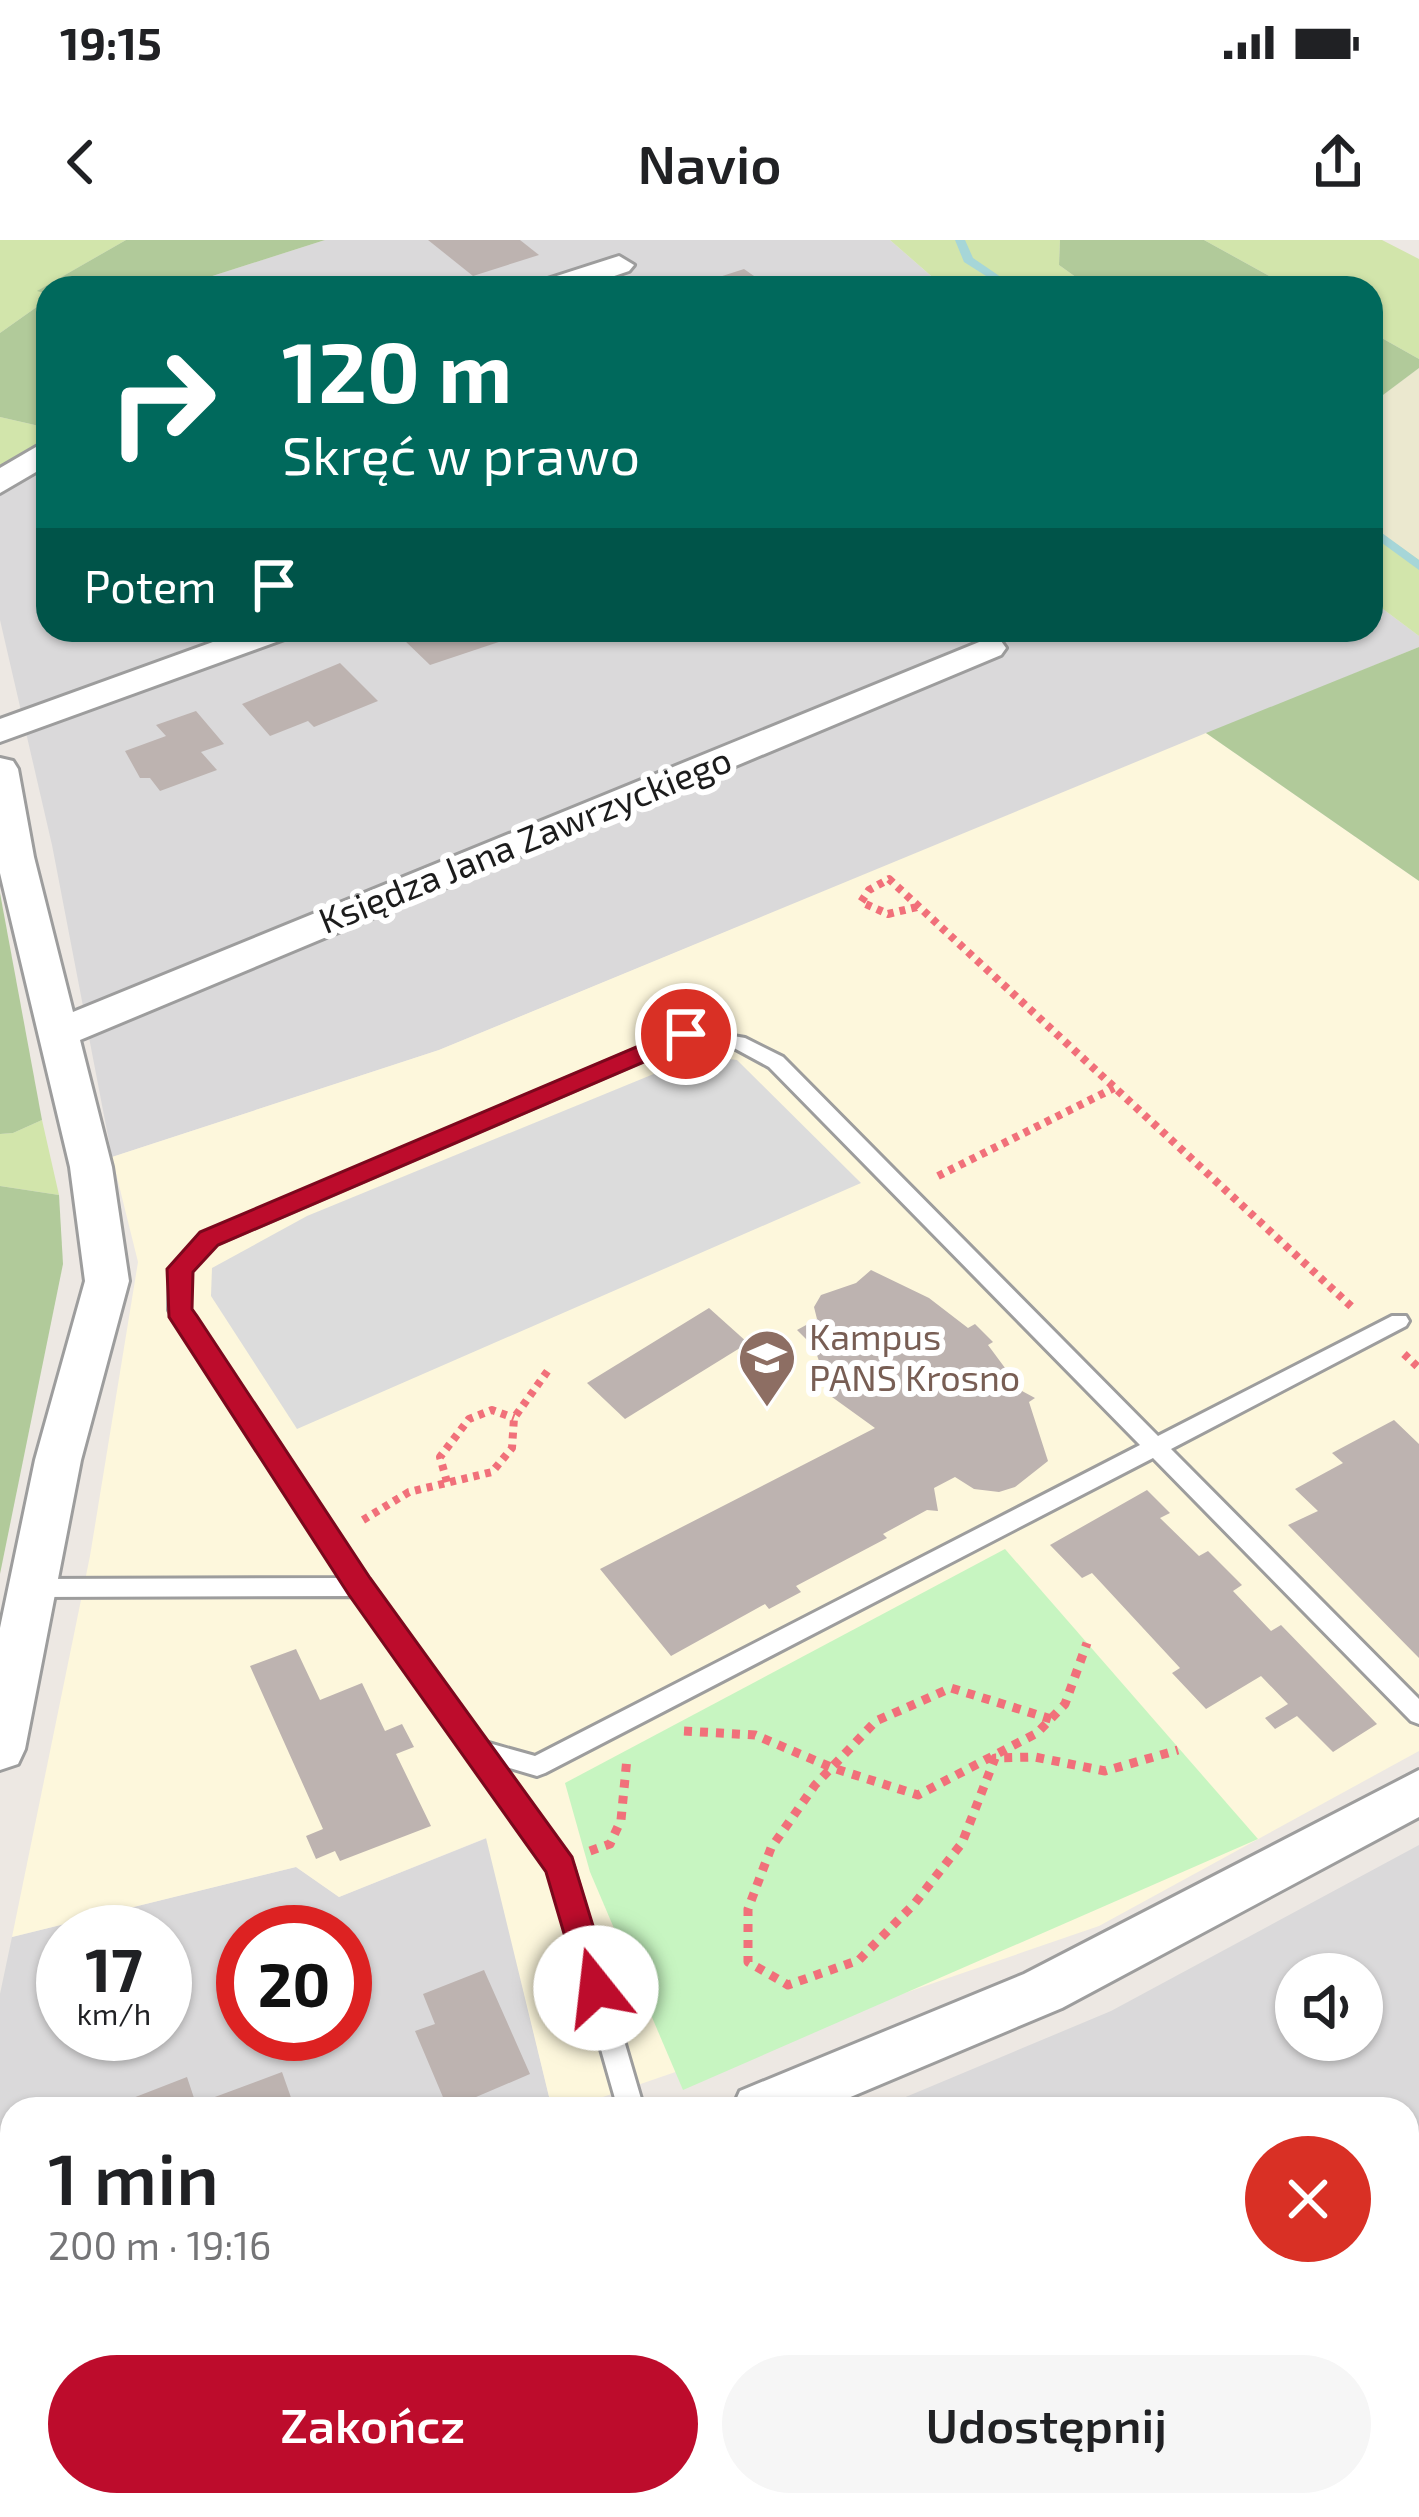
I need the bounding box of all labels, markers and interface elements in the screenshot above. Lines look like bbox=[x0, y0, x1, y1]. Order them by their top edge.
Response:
text: 19:15 bbox=[60, 15, 162, 69]
icon: back bbox=[48, 129, 114, 195]
icon: share bbox=[1305, 129, 1371, 195]
text: Navio bbox=[637, 130, 782, 195]
text: 120 m bbox=[282, 319, 512, 420]
icon: right bbox=[84, 324, 240, 480]
text: Skręć w prawo bbox=[282, 421, 640, 486]
icon: arrive bbox=[241, 552, 307, 618]
text: Potem bbox=[84, 558, 217, 612]
street label: Księdza Jana Zawrzyckiego bbox=[312, 736, 737, 941]
pin bbox=[635, 983, 737, 1085]
icon: arrive bbox=[653, 1001, 719, 1067]
place label: Kampus PANS Krosno bbox=[809, 1314, 1020, 1398]
school or university icon: Kampus PANS Krosno bbox=[736, 1327, 798, 1409]
speed limit sign: 20 bbox=[216, 1905, 372, 2061]
position arrow bbox=[533, 1925, 659, 2051]
text: 17 bbox=[85, 1932, 143, 2004]
map controls bbox=[1275, 1953, 1383, 2061]
button: sound bbox=[1275, 1953, 1383, 2061]
text: km/h bbox=[77, 1995, 151, 2031]
text: 1 min bbox=[48, 2133, 219, 2219]
button: close bbox=[1245, 2136, 1371, 2262]
text: 200 m · 19:16 bbox=[48, 2221, 271, 2268]
button: Zakończ bbox=[48, 2355, 698, 2493]
button: Udostępnij bbox=[722, 2355, 1371, 2493]

